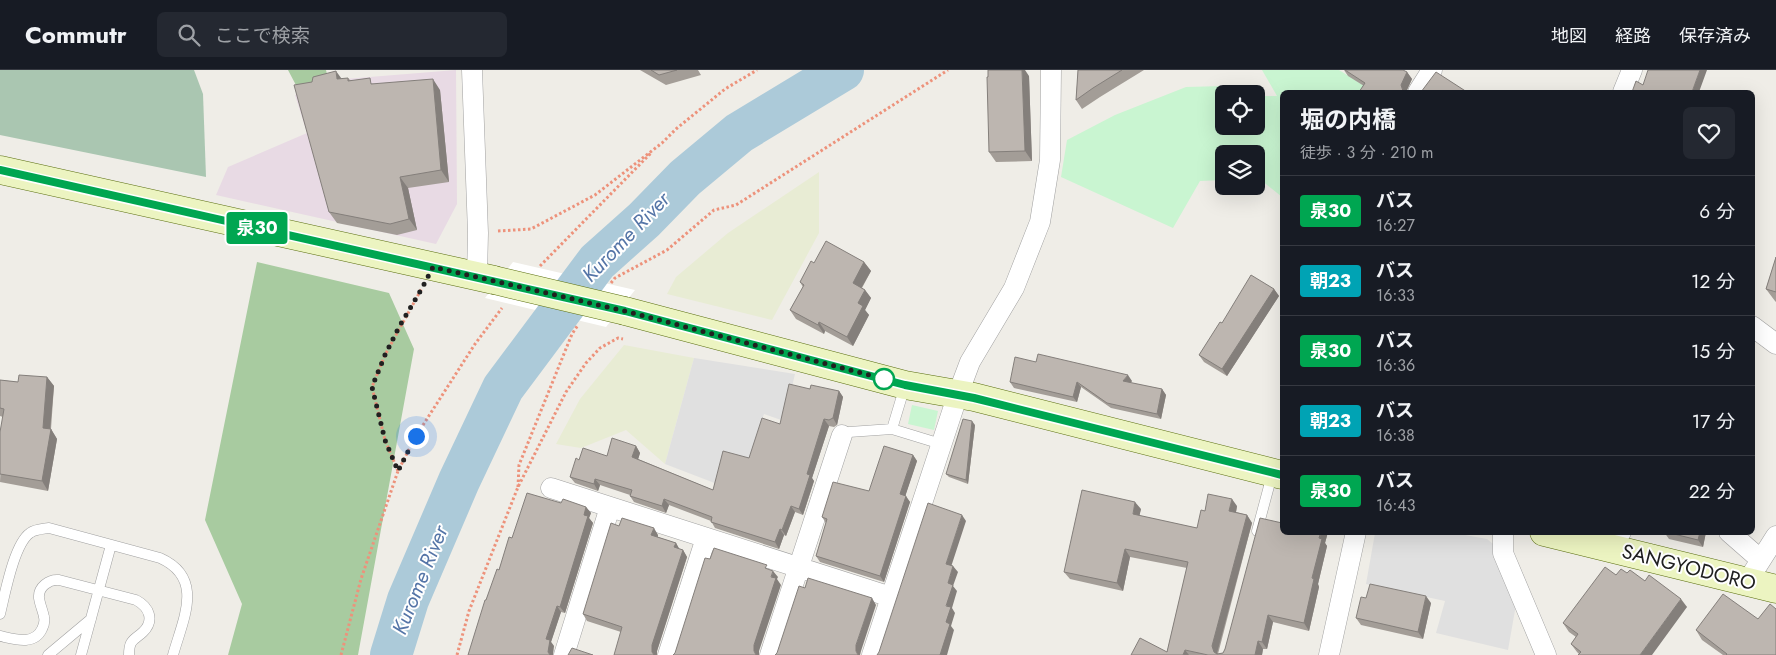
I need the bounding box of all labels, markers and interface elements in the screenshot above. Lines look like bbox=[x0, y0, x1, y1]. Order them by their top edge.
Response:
search box bbox=[157, 12, 507, 57]
text: Commutr bbox=[25, 17, 127, 52]
icon: search bbox=[175, 21, 203, 49]
text: ここで検索 bbox=[215, 22, 310, 49]
text: 地図 bbox=[1551, 23, 1587, 49]
text: 経路 bbox=[1615, 23, 1651, 49]
text: 保存済み bbox=[1679, 23, 1751, 49]
map controls bbox=[1215, 85, 1265, 195]
button: locate bbox=[1215, 85, 1265, 135]
text: 堀の内橋 bbox=[1300, 102, 1396, 137]
button: heart bbox=[1683, 107, 1735, 159]
text: 徒歩 · 3 分 · 210 m bbox=[1300, 141, 1434, 164]
button: layers bbox=[1215, 145, 1265, 195]
water label: Kurome River bbox=[575, 185, 677, 289]
text: バス bbox=[1376, 187, 1414, 214]
text: 泉30 bbox=[1310, 198, 1351, 224]
text: 6 分 bbox=[1699, 198, 1735, 225]
line badge: 泉30 bbox=[228, 212, 286, 244]
text: 16:27 bbox=[1376, 214, 1415, 237]
text: 泉30 bbox=[236, 215, 278, 241]
text: バス bbox=[1376, 257, 1414, 284]
text: 朝23 bbox=[1310, 268, 1351, 294]
text: 12 分 bbox=[1691, 268, 1735, 295]
text: 16:33 bbox=[1376, 284, 1415, 307]
text: バス bbox=[1376, 327, 1414, 354]
text: 泉30 bbox=[1310, 338, 1351, 364]
text: 15 分 bbox=[1691, 338, 1735, 365]
text: 16:36 bbox=[1376, 354, 1415, 377]
unlabelled marker bbox=[873, 368, 895, 390]
text: バス bbox=[1376, 397, 1414, 424]
text: 朝23 bbox=[1310, 408, 1351, 434]
text: 17 分 bbox=[1692, 408, 1735, 435]
your location bbox=[404, 424, 429, 449]
text: 16:38 bbox=[1376, 424, 1415, 447]
text: バス bbox=[1376, 467, 1414, 494]
text: 泉30 bbox=[1310, 478, 1351, 504]
text: 22 分 bbox=[1689, 478, 1735, 505]
text: 16:43 bbox=[1376, 494, 1415, 517]
water label: Kurome River bbox=[385, 520, 456, 639]
street label: SANGYODORO bbox=[1619, 537, 1759, 598]

